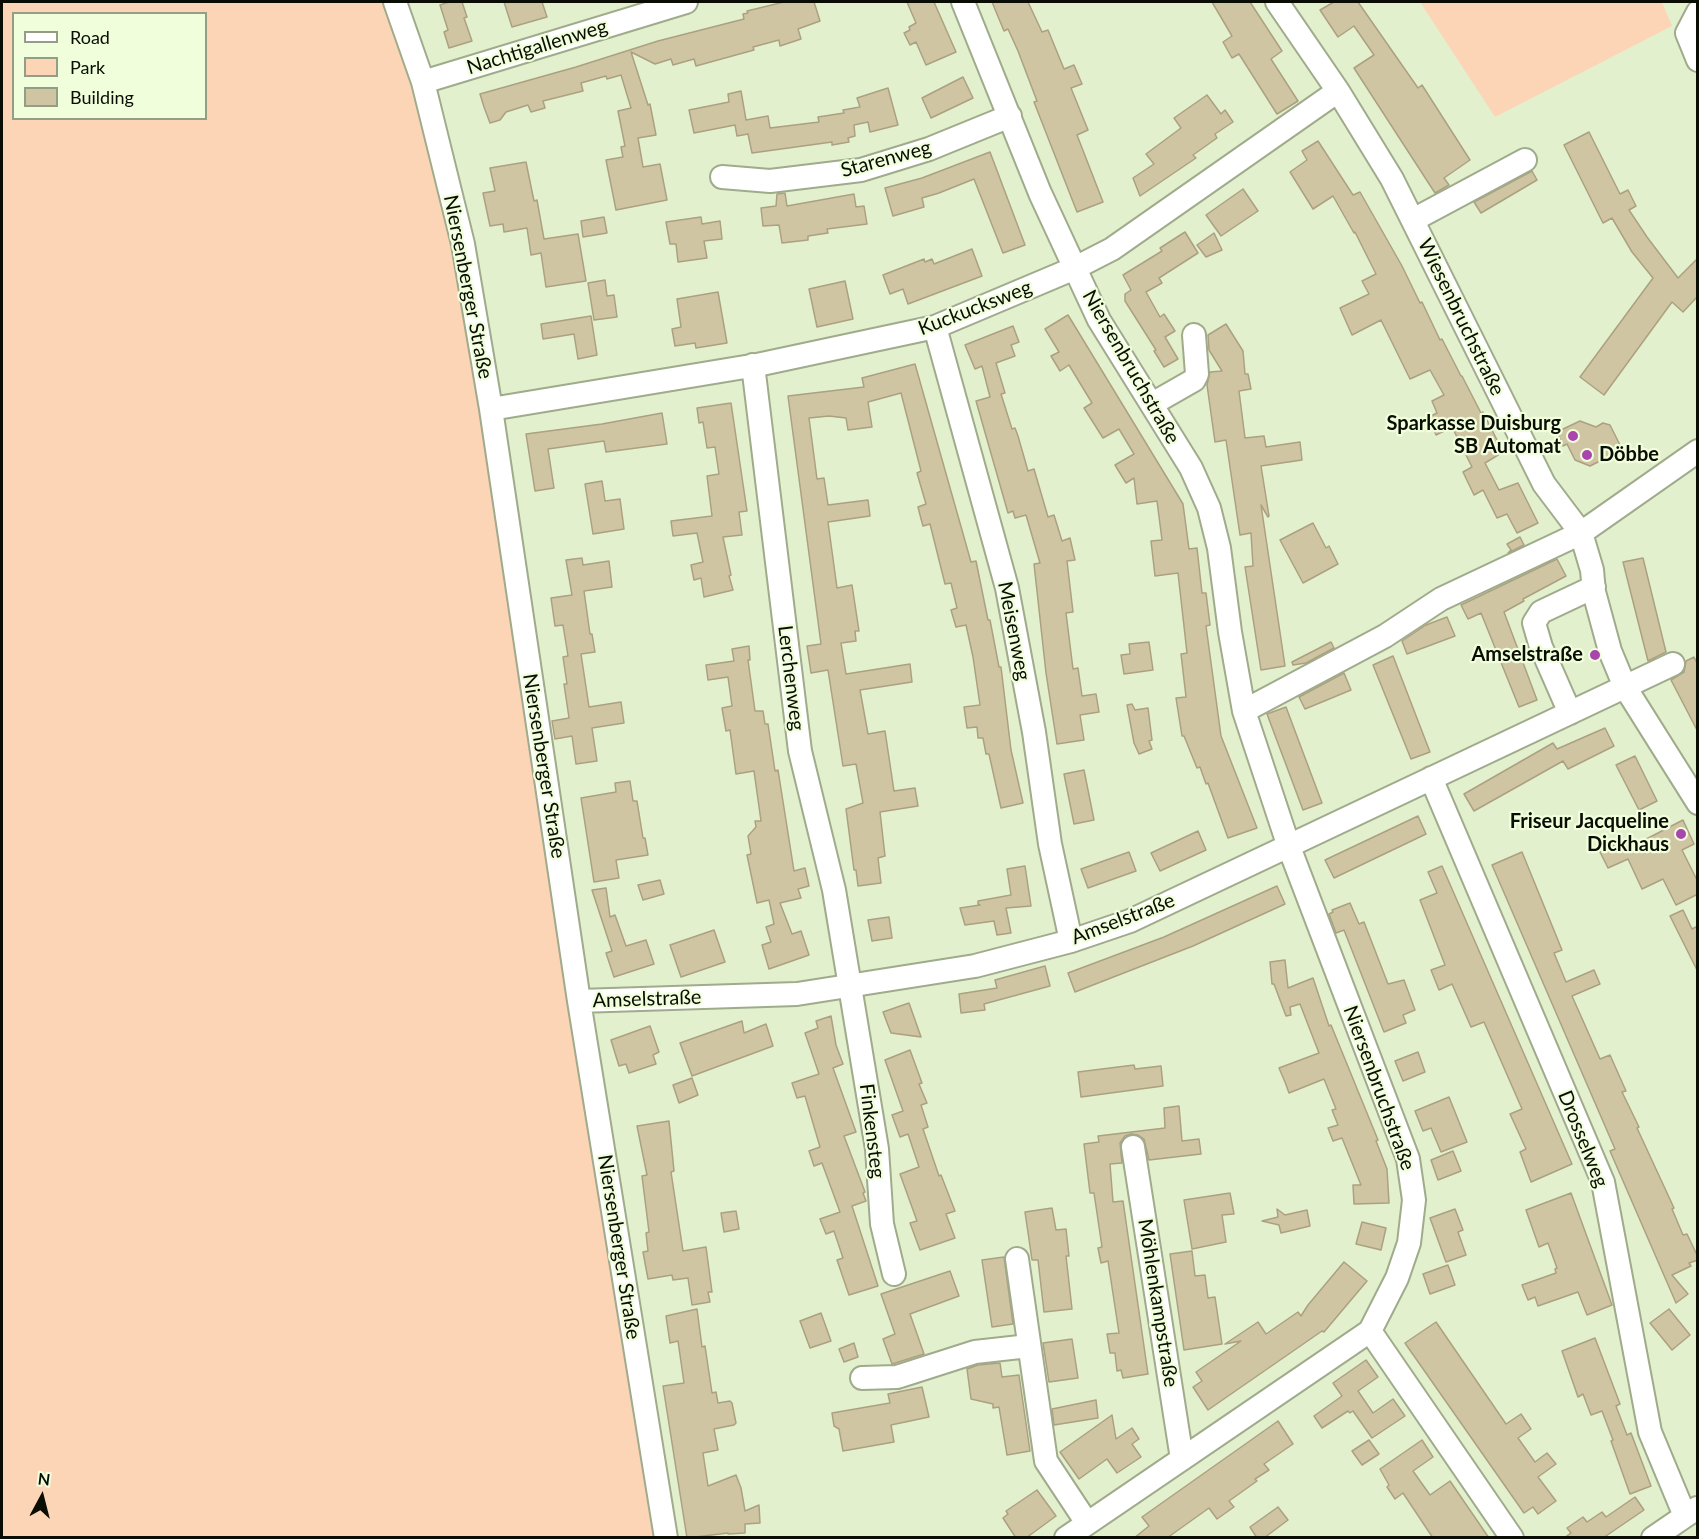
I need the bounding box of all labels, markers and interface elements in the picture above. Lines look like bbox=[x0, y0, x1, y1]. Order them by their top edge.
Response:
legend bbox=[12, 12, 207, 120]
street label: Nachtigallenweg bbox=[464, 14, 610, 80]
text: Road bbox=[70, 26, 110, 48]
text: Park bbox=[70, 56, 105, 78]
text: Building bbox=[70, 86, 134, 108]
street label: Starenweg bbox=[838, 135, 934, 183]
street label: Niersenberger Straße bbox=[438, 193, 498, 381]
street label: Wiesenbruchstraße bbox=[1413, 235, 1509, 399]
street label: Kuckucksweg bbox=[915, 275, 1035, 341]
street label: Niersenbruchstraße bbox=[1077, 286, 1185, 448]
place label: Sparkasse Duisburg SB Automat bbox=[1387, 412, 1561, 459]
marker: Sparkasse Duisburg SB Automat bbox=[1566, 429, 1580, 443]
place label: Döbbe bbox=[1599, 443, 1659, 467]
marker: Döbbe bbox=[1580, 448, 1594, 462]
street label: Meisenweg bbox=[993, 579, 1035, 683]
street label: Lerchenweg bbox=[773, 624, 809, 732]
place label: Amselstraße bbox=[1472, 643, 1583, 667]
marker: Amselstraße bbox=[1588, 648, 1602, 662]
street label: Niersenberger Straße bbox=[518, 672, 570, 860]
place label: Friseur Jacqueline Dickhaus bbox=[1510, 810, 1669, 857]
marker: Friseur Jacqueline Dickhaus bbox=[1674, 827, 1688, 841]
street label: Amselstraße bbox=[1068, 888, 1178, 950]
street label: Amselstraße bbox=[592, 985, 702, 1013]
street label: Niersenbruchstraße bbox=[1338, 1002, 1420, 1174]
street label: Finkensteg bbox=[854, 1082, 890, 1180]
street label: Drosselweg bbox=[1553, 1087, 1613, 1191]
street label: Niersenberger Straße bbox=[593, 1153, 645, 1341]
street label: Möhlenkampstraße bbox=[1133, 1217, 1183, 1389]
north arrow bbox=[12, 1467, 72, 1527]
text: N bbox=[37, 1468, 52, 1489]

